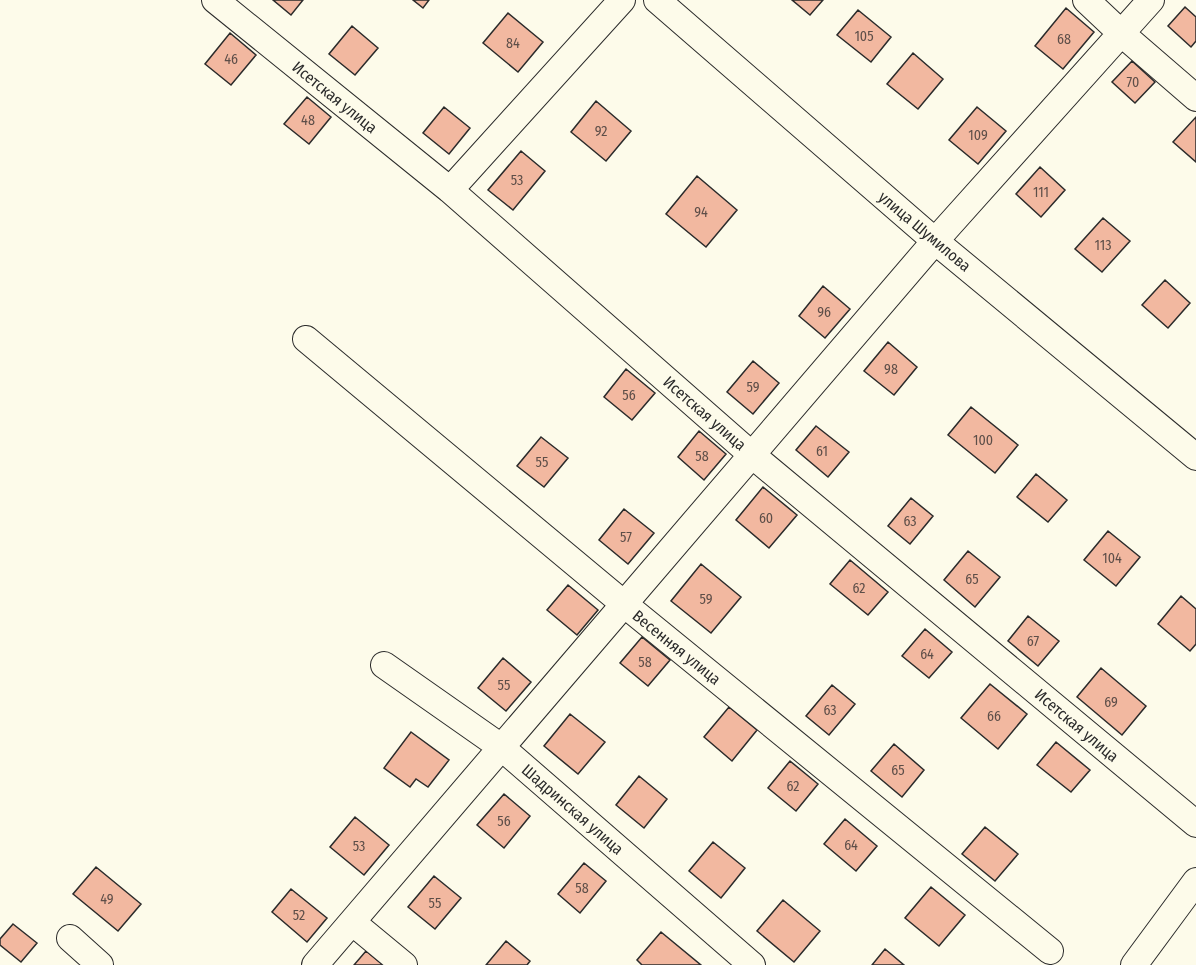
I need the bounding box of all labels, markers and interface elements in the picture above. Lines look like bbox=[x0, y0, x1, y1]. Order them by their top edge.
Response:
house number: 105 bbox=[854, 28, 874, 45]
house number: 68 bbox=[1057, 31, 1071, 48]
house number: 84 bbox=[506, 35, 520, 52]
house number: 46 bbox=[224, 51, 238, 68]
street label: Исетская улица bbox=[288, 57, 381, 137]
house number: 70 bbox=[1127, 74, 1139, 91]
house number: 48 bbox=[301, 112, 315, 129]
house number: 92 bbox=[595, 123, 607, 140]
house number: 109 bbox=[968, 127, 988, 144]
house number: 53 bbox=[511, 172, 523, 189]
house number: 111 bbox=[1033, 184, 1049, 201]
street label: улица Шумилова bbox=[875, 187, 975, 276]
house number: 94 bbox=[694, 204, 708, 221]
house number: 113 bbox=[1094, 237, 1112, 254]
house number: 96 bbox=[817, 304, 831, 321]
house number: 98 bbox=[884, 361, 898, 378]
street label: Исетская улица bbox=[659, 372, 750, 455]
house number: 59 bbox=[746, 379, 760, 396]
house number: 56 bbox=[622, 387, 636, 404]
house number: 100 bbox=[973, 432, 993, 449]
house number: 61 bbox=[816, 443, 828, 460]
house number: 58 bbox=[695, 448, 709, 465]
house number: 55 bbox=[536, 454, 548, 471]
house number: 60 bbox=[759, 510, 773, 527]
house number: 63 bbox=[903, 513, 917, 530]
house number: 57 bbox=[620, 529, 632, 546]
house number: 104 bbox=[1102, 550, 1122, 567]
house number: 65 bbox=[965, 571, 979, 588]
house number: 62 bbox=[853, 580, 866, 597]
house number: 59 bbox=[699, 591, 713, 608]
street label: Весенняя улица bbox=[629, 606, 725, 689]
house number: 67 bbox=[1027, 633, 1039, 650]
house number: 64 bbox=[920, 646, 934, 663]
house number: 58 bbox=[638, 654, 652, 671]
house number: 55 bbox=[498, 677, 510, 694]
street label: Исетская улица bbox=[1031, 685, 1123, 766]
house number: 69 bbox=[1104, 694, 1118, 711]
house number: 63 bbox=[823, 702, 837, 719]
house number: 66 bbox=[987, 708, 1001, 725]
street label: Шадринская улица bbox=[518, 760, 627, 859]
house number: 65 bbox=[891, 762, 905, 779]
house number: 62 bbox=[787, 778, 800, 795]
house number: 56 bbox=[497, 813, 511, 830]
house number: 64 bbox=[844, 837, 858, 854]
house number: 53 bbox=[353, 838, 365, 855]
house number: 58 bbox=[575, 880, 589, 897]
house number: 49 bbox=[100, 891, 114, 908]
house number: 55 bbox=[429, 895, 441, 912]
house number: 52 bbox=[293, 907, 305, 924]

